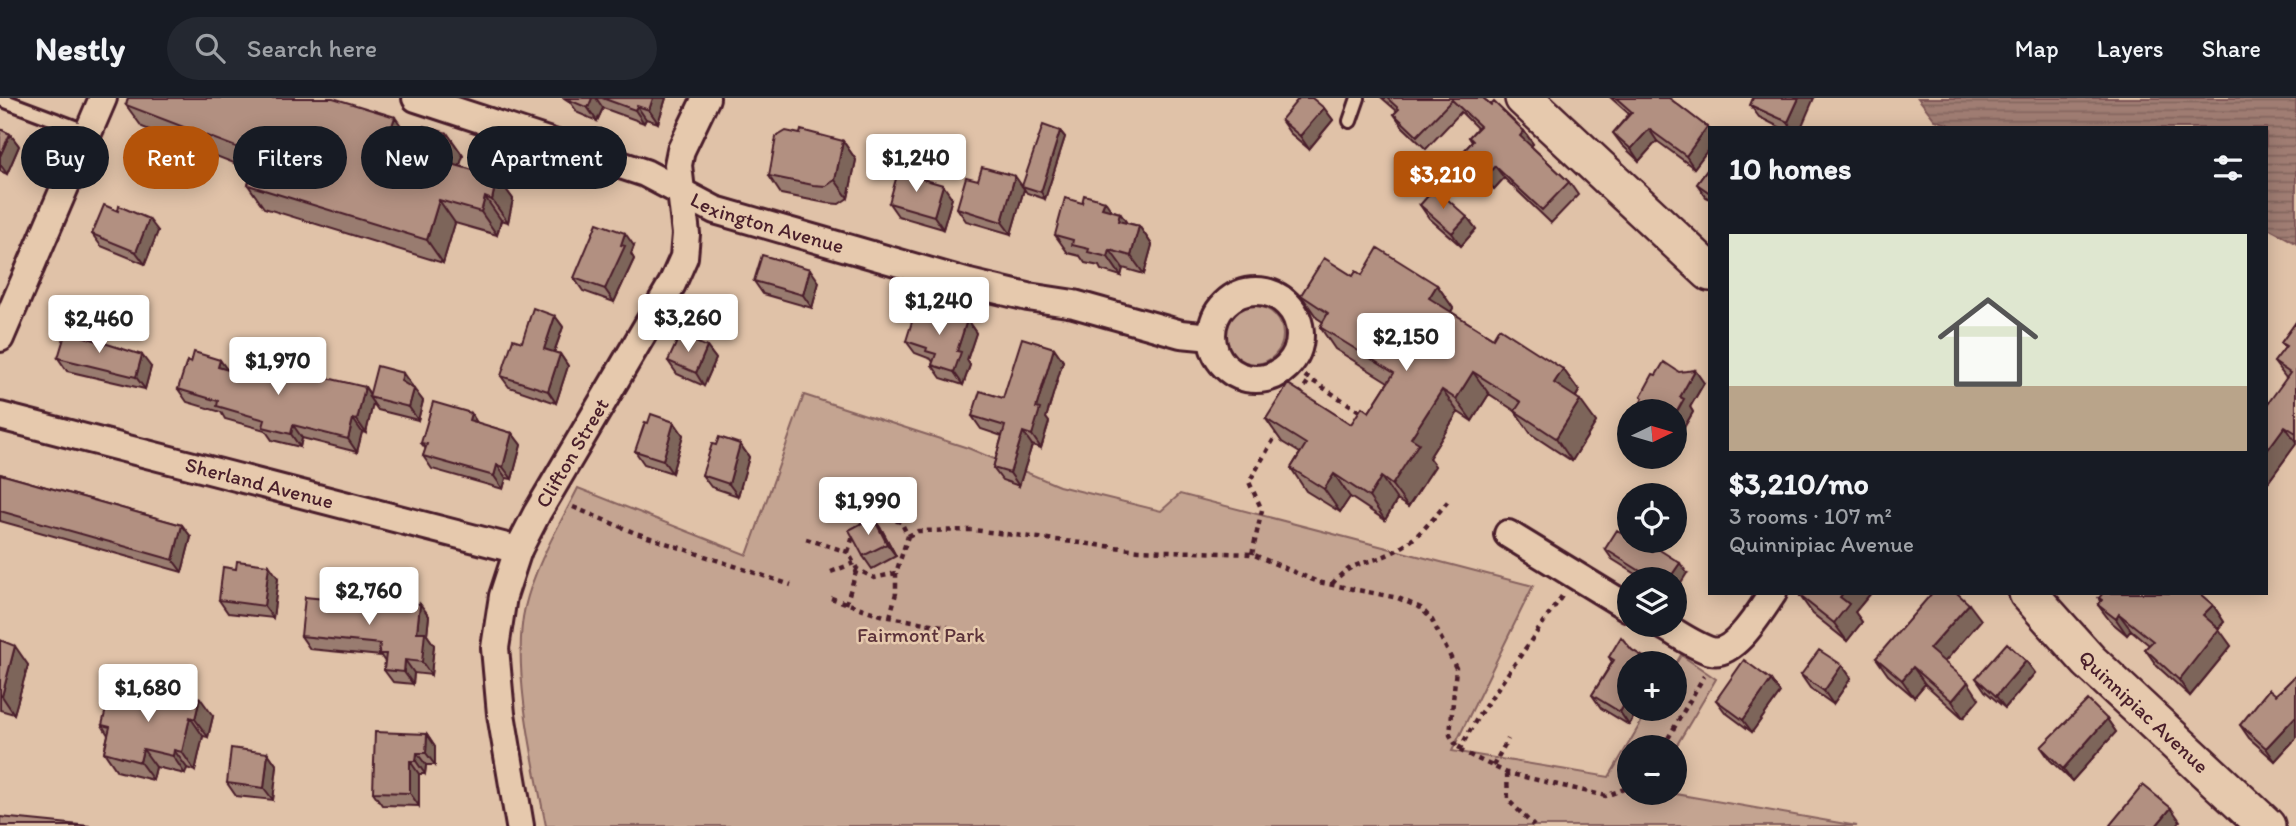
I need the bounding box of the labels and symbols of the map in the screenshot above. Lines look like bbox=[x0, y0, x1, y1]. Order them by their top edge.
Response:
pin: $1,240 bbox=[859, 134, 973, 194]
pin: $3,210 bbox=[1386, 152, 1500, 211]
street label: Lexington Avenue bbox=[686, 186, 847, 258]
pin: $1,240 bbox=[882, 278, 996, 337]
pin: $3,260 bbox=[631, 294, 745, 354]
pin: $2,460 bbox=[42, 296, 156, 355]
pin: $2,150 bbox=[1349, 314, 1463, 373]
pin: $1,970 bbox=[221, 338, 335, 397]
street label: Clifton Street bbox=[530, 393, 614, 512]
north arrow bbox=[1617, 399, 1687, 469]
street label: Sherland Avenue bbox=[183, 451, 336, 514]
pin: $1,990 bbox=[811, 478, 925, 537]
pin: $2,760 bbox=[312, 568, 426, 627]
park label: Fairmont Park bbox=[857, 622, 985, 647]
street label: Quinnipiac Avenue bbox=[2074, 645, 2214, 778]
pin: $1,680 bbox=[91, 664, 205, 724]

